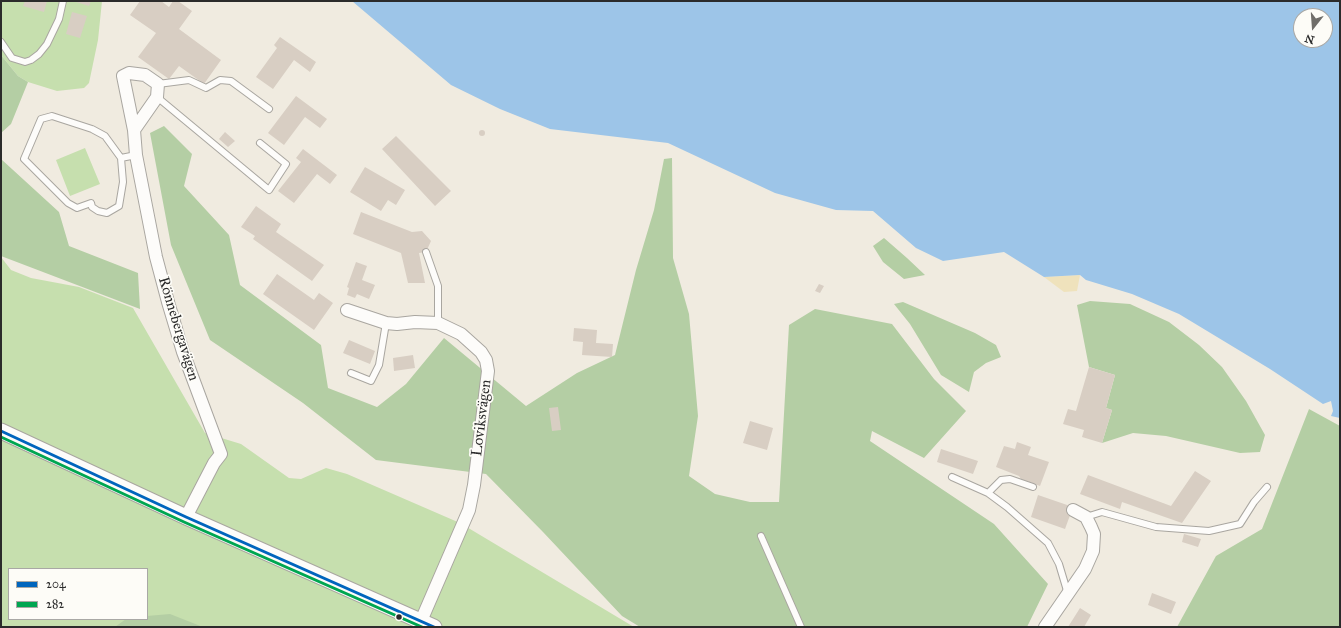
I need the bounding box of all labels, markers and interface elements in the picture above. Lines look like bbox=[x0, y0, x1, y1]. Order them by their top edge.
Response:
north arrow bbox=[1293, 8, 1333, 48]
text: N bbox=[1303, 31, 1316, 47]
street label: Rönnebergavägen bbox=[154, 275, 202, 383]
street label: Loviksvägen bbox=[468, 379, 496, 457]
legend bbox=[8, 568, 148, 620]
text: 204 bbox=[46, 577, 66, 591]
text: 282 bbox=[46, 597, 64, 611]
unlabelled marker bbox=[394, 612, 404, 622]

